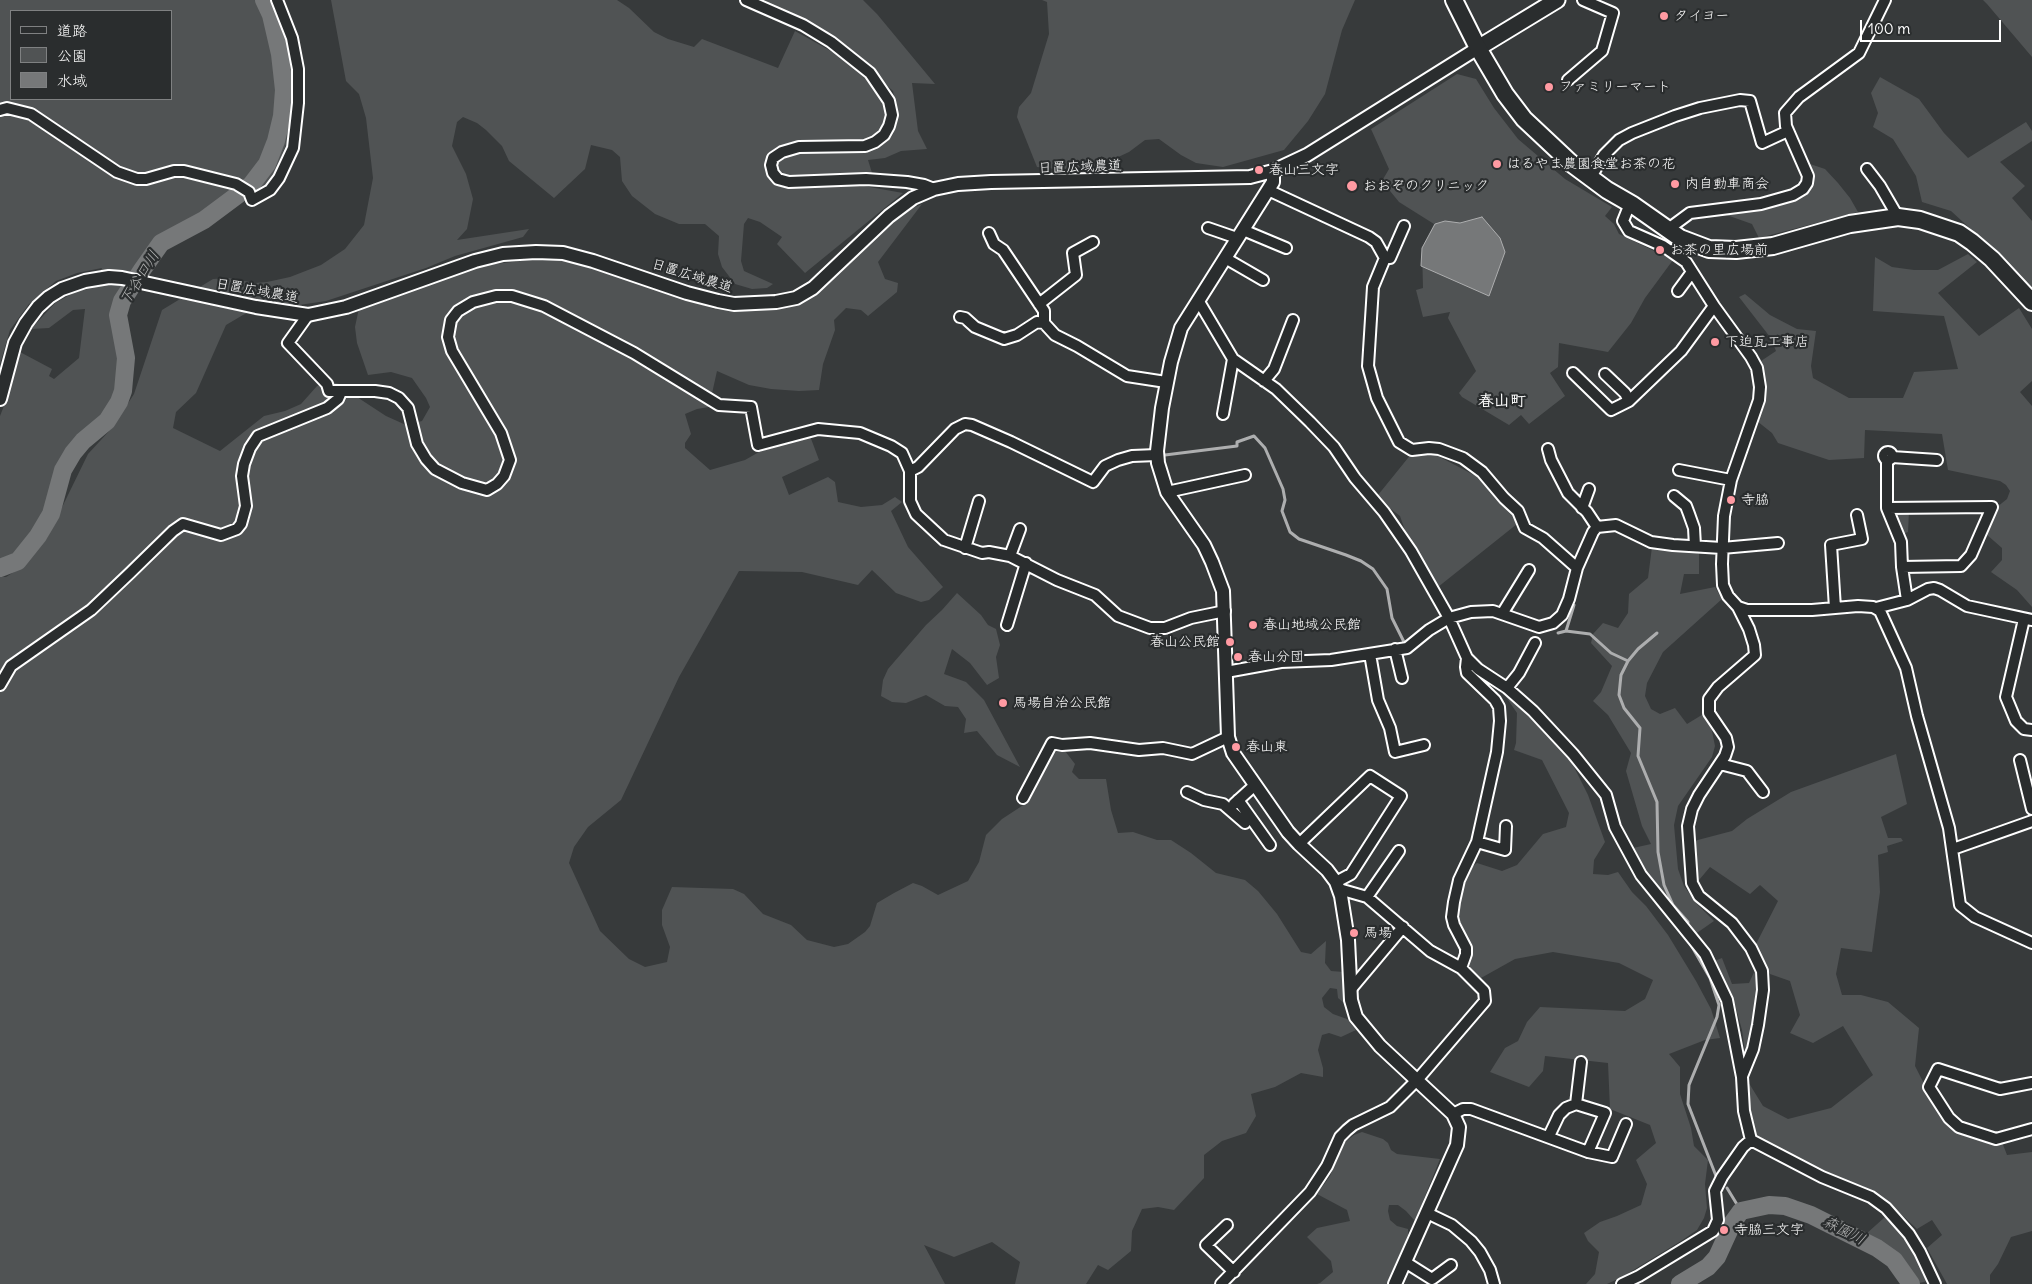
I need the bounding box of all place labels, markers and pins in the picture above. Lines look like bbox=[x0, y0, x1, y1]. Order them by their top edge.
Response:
place label: タイヨー bbox=[1674, 8, 1729, 24]
marker: タイヨー bbox=[1658, 10, 1670, 22]
place label: ファミリーマート bbox=[1559, 79, 1671, 95]
marker: ファミリーマート bbox=[1543, 81, 1555, 93]
place label: はるやま農園食堂お茶の花 bbox=[1507, 156, 1675, 172]
marker: はるやま農園食堂お茶の花 bbox=[1491, 158, 1503, 170]
place label: 春山三文字 bbox=[1269, 162, 1339, 178]
marker: 春山三文字 bbox=[1253, 164, 1265, 176]
place label: 内自動車商会 bbox=[1685, 176, 1769, 192]
place label: おおぞのクリニック bbox=[1363, 178, 1489, 194]
marker: 内自動車商会 bbox=[1669, 178, 1681, 190]
marker: おおぞのクリニック bbox=[1345, 179, 1359, 193]
place label: お茶の里広場前 bbox=[1670, 242, 1768, 258]
marker: お茶の里広場前 bbox=[1654, 244, 1666, 256]
place label: 下迫瓦工事店 bbox=[1725, 334, 1809, 350]
marker: 下迫瓦工事店 bbox=[1709, 336, 1721, 348]
place label: 寺脇 bbox=[1741, 492, 1769, 508]
marker: 寺脇 bbox=[1725, 494, 1737, 506]
place label: 春山地域公民館 bbox=[1263, 617, 1361, 633]
marker: 春山地域公民館 bbox=[1247, 619, 1259, 631]
place label: 春山公民館 bbox=[1150, 634, 1220, 650]
marker: 春山公民館 bbox=[1224, 636, 1236, 648]
place label: 春山分団 bbox=[1248, 649, 1304, 665]
marker: 春山分団 bbox=[1232, 651, 1244, 663]
place label: 馬場自治公民館 bbox=[1013, 695, 1111, 711]
marker: 馬場自治公民館 bbox=[997, 697, 1009, 709]
place label: 春山東 bbox=[1246, 739, 1288, 755]
marker: 春山東 bbox=[1230, 741, 1242, 753]
place label: 馬場 bbox=[1364, 925, 1392, 941]
marker: 馬場 bbox=[1348, 927, 1360, 939]
place label: 寺脇三文字 bbox=[1734, 1222, 1804, 1238]
marker: 寺脇三文字 bbox=[1718, 1224, 1730, 1236]

